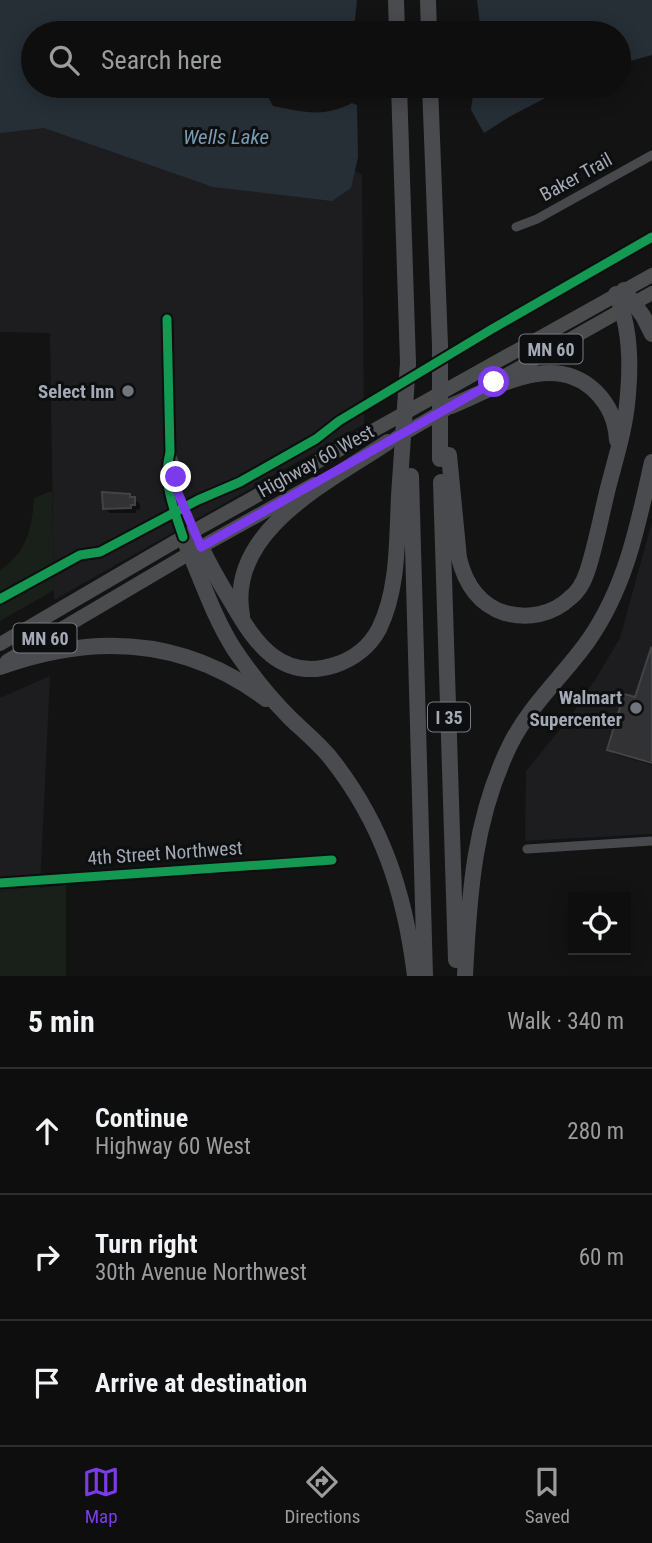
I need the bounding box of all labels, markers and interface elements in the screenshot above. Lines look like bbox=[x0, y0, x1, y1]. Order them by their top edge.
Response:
search box bbox=[21, 21, 631, 98]
icon: search bbox=[45, 41, 83, 79]
text: Search here bbox=[101, 45, 222, 75]
water label: Wells Lake bbox=[183, 125, 269, 149]
street label: Baker Trail bbox=[536, 148, 616, 206]
road number: MN 60 bbox=[520, 334, 582, 363]
route start bbox=[478, 366, 509, 397]
place label: Select Inn bbox=[38, 380, 114, 403]
marker: Select Inn bbox=[120, 383, 136, 399]
street label: Highway 60 West bbox=[254, 420, 378, 502]
route end bbox=[160, 461, 191, 492]
road number: MN 60 bbox=[14, 624, 76, 652]
place label: Walmart Supercenter bbox=[529, 686, 622, 731]
marker: Walmart Supercenter bbox=[628, 700, 644, 716]
road number: I 35 bbox=[428, 702, 470, 732]
street label: 4th Street Northwest bbox=[87, 836, 243, 870]
map controls bbox=[568, 892, 631, 955]
button: locate bbox=[568, 892, 631, 955]
text: 5 min bbox=[28, 1004, 95, 1039]
text: Walk · 340 m bbox=[507, 1008, 624, 1035]
text: Continue bbox=[95, 1103, 188, 1133]
icon: ahead bbox=[28, 1112, 66, 1150]
text: 280 m bbox=[567, 1118, 624, 1145]
text: Highway 60 West bbox=[95, 1133, 251, 1160]
text: Turn right bbox=[95, 1229, 197, 1259]
icon: right bbox=[28, 1238, 66, 1276]
text: 60 m bbox=[579, 1244, 624, 1271]
text: 30th Avenue Northwest bbox=[95, 1259, 307, 1286]
icon: arrive bbox=[28, 1364, 66, 1402]
text: Arrive at destination bbox=[95, 1368, 307, 1398]
tab: Map bbox=[82, 1463, 120, 1528]
tab: Directions bbox=[284, 1463, 360, 1528]
tab: Saved bbox=[525, 1463, 570, 1528]

